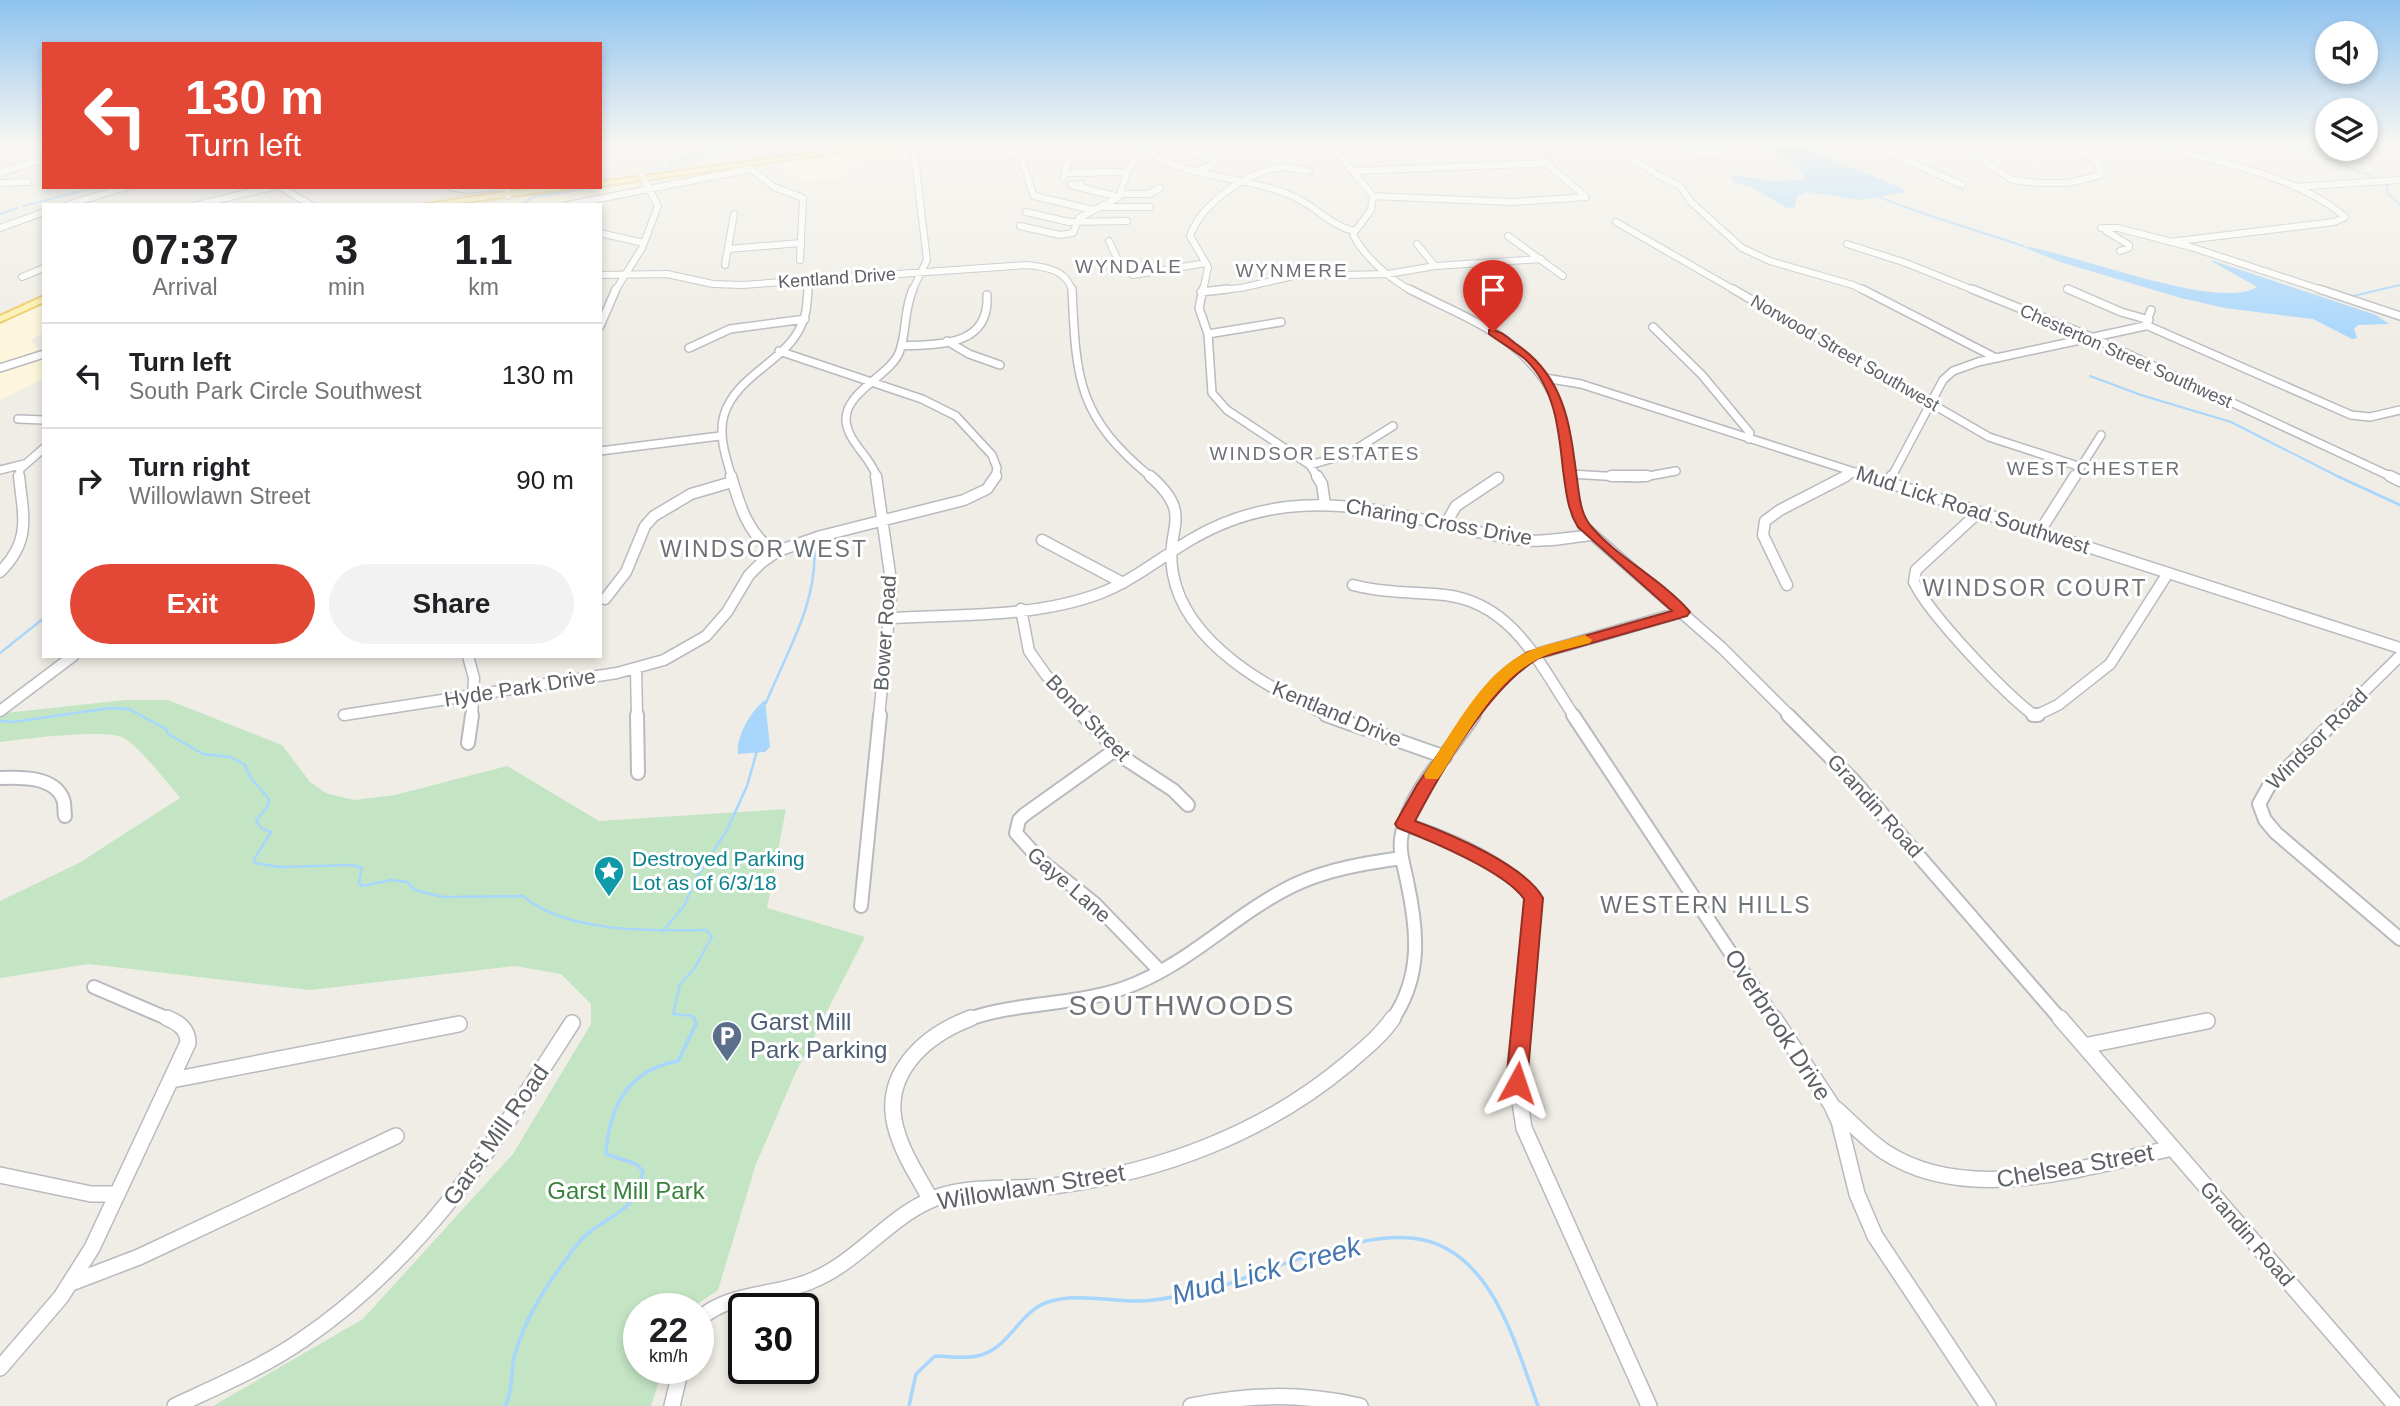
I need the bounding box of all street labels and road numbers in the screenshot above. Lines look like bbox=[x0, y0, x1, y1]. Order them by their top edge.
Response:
street label: Kentland Drive bbox=[777, 264, 897, 292]
street label: Norwood Street Southwest bbox=[1747, 291, 1943, 415]
street label: Chesterton Street Southwest bbox=[2017, 300, 2235, 412]
street label: Mud Lick Road Southwest bbox=[1854, 461, 2093, 558]
street label: Charing Cross Drive bbox=[1344, 494, 1534, 549]
street label: Bower Road bbox=[869, 575, 900, 691]
street label: Hyde Park Drive bbox=[443, 664, 597, 711]
street label: Bond Street bbox=[1042, 670, 1135, 766]
street label: Kentland Drive bbox=[1269, 676, 1405, 751]
street label: Windsor Road bbox=[2261, 683, 2372, 794]
street label: Grandin Road bbox=[1823, 749, 1928, 862]
street label: Gaye Lane bbox=[1023, 842, 1116, 927]
street label: Overbrook Drive bbox=[1720, 944, 1837, 1105]
street label: Garst Mill Road bbox=[437, 1059, 554, 1210]
street label: Chelsea Street bbox=[1994, 1138, 2156, 1193]
street label: Willowlawn Street bbox=[935, 1158, 1127, 1215]
street label: Grandin Road bbox=[2196, 1177, 2299, 1291]

